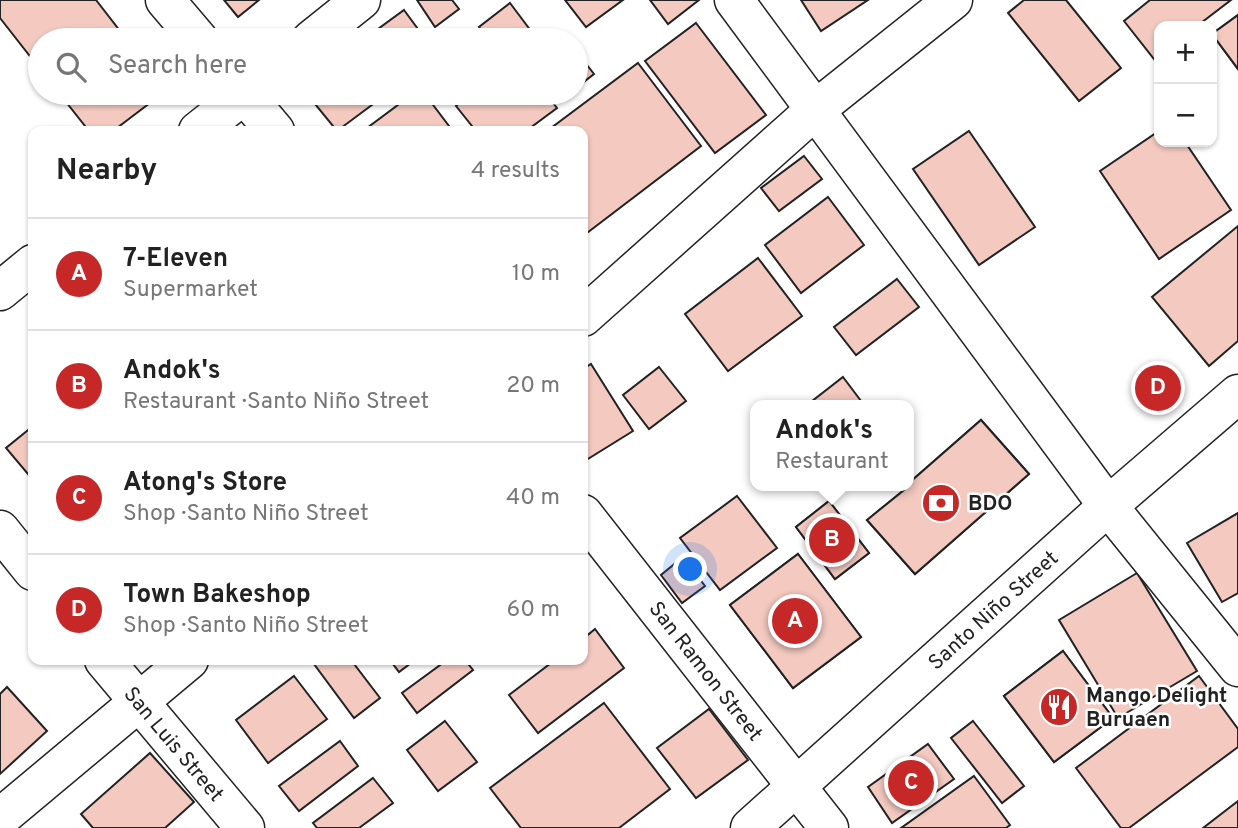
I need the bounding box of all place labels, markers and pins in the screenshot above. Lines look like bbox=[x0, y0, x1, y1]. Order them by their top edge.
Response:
pin: D bbox=[1135, 362, 1181, 414]
bank icon: BDO bbox=[920, 482, 962, 524]
place label: BDO bbox=[968, 491, 1013, 518]
pin: B bbox=[809, 514, 855, 566]
pin: A bbox=[772, 595, 818, 647]
place label: Mango Delight Buruaen bbox=[1086, 683, 1227, 734]
restaurant icon: Mango Delight Buruaen bbox=[1038, 686, 1080, 728]
pin: C bbox=[888, 757, 934, 809]

